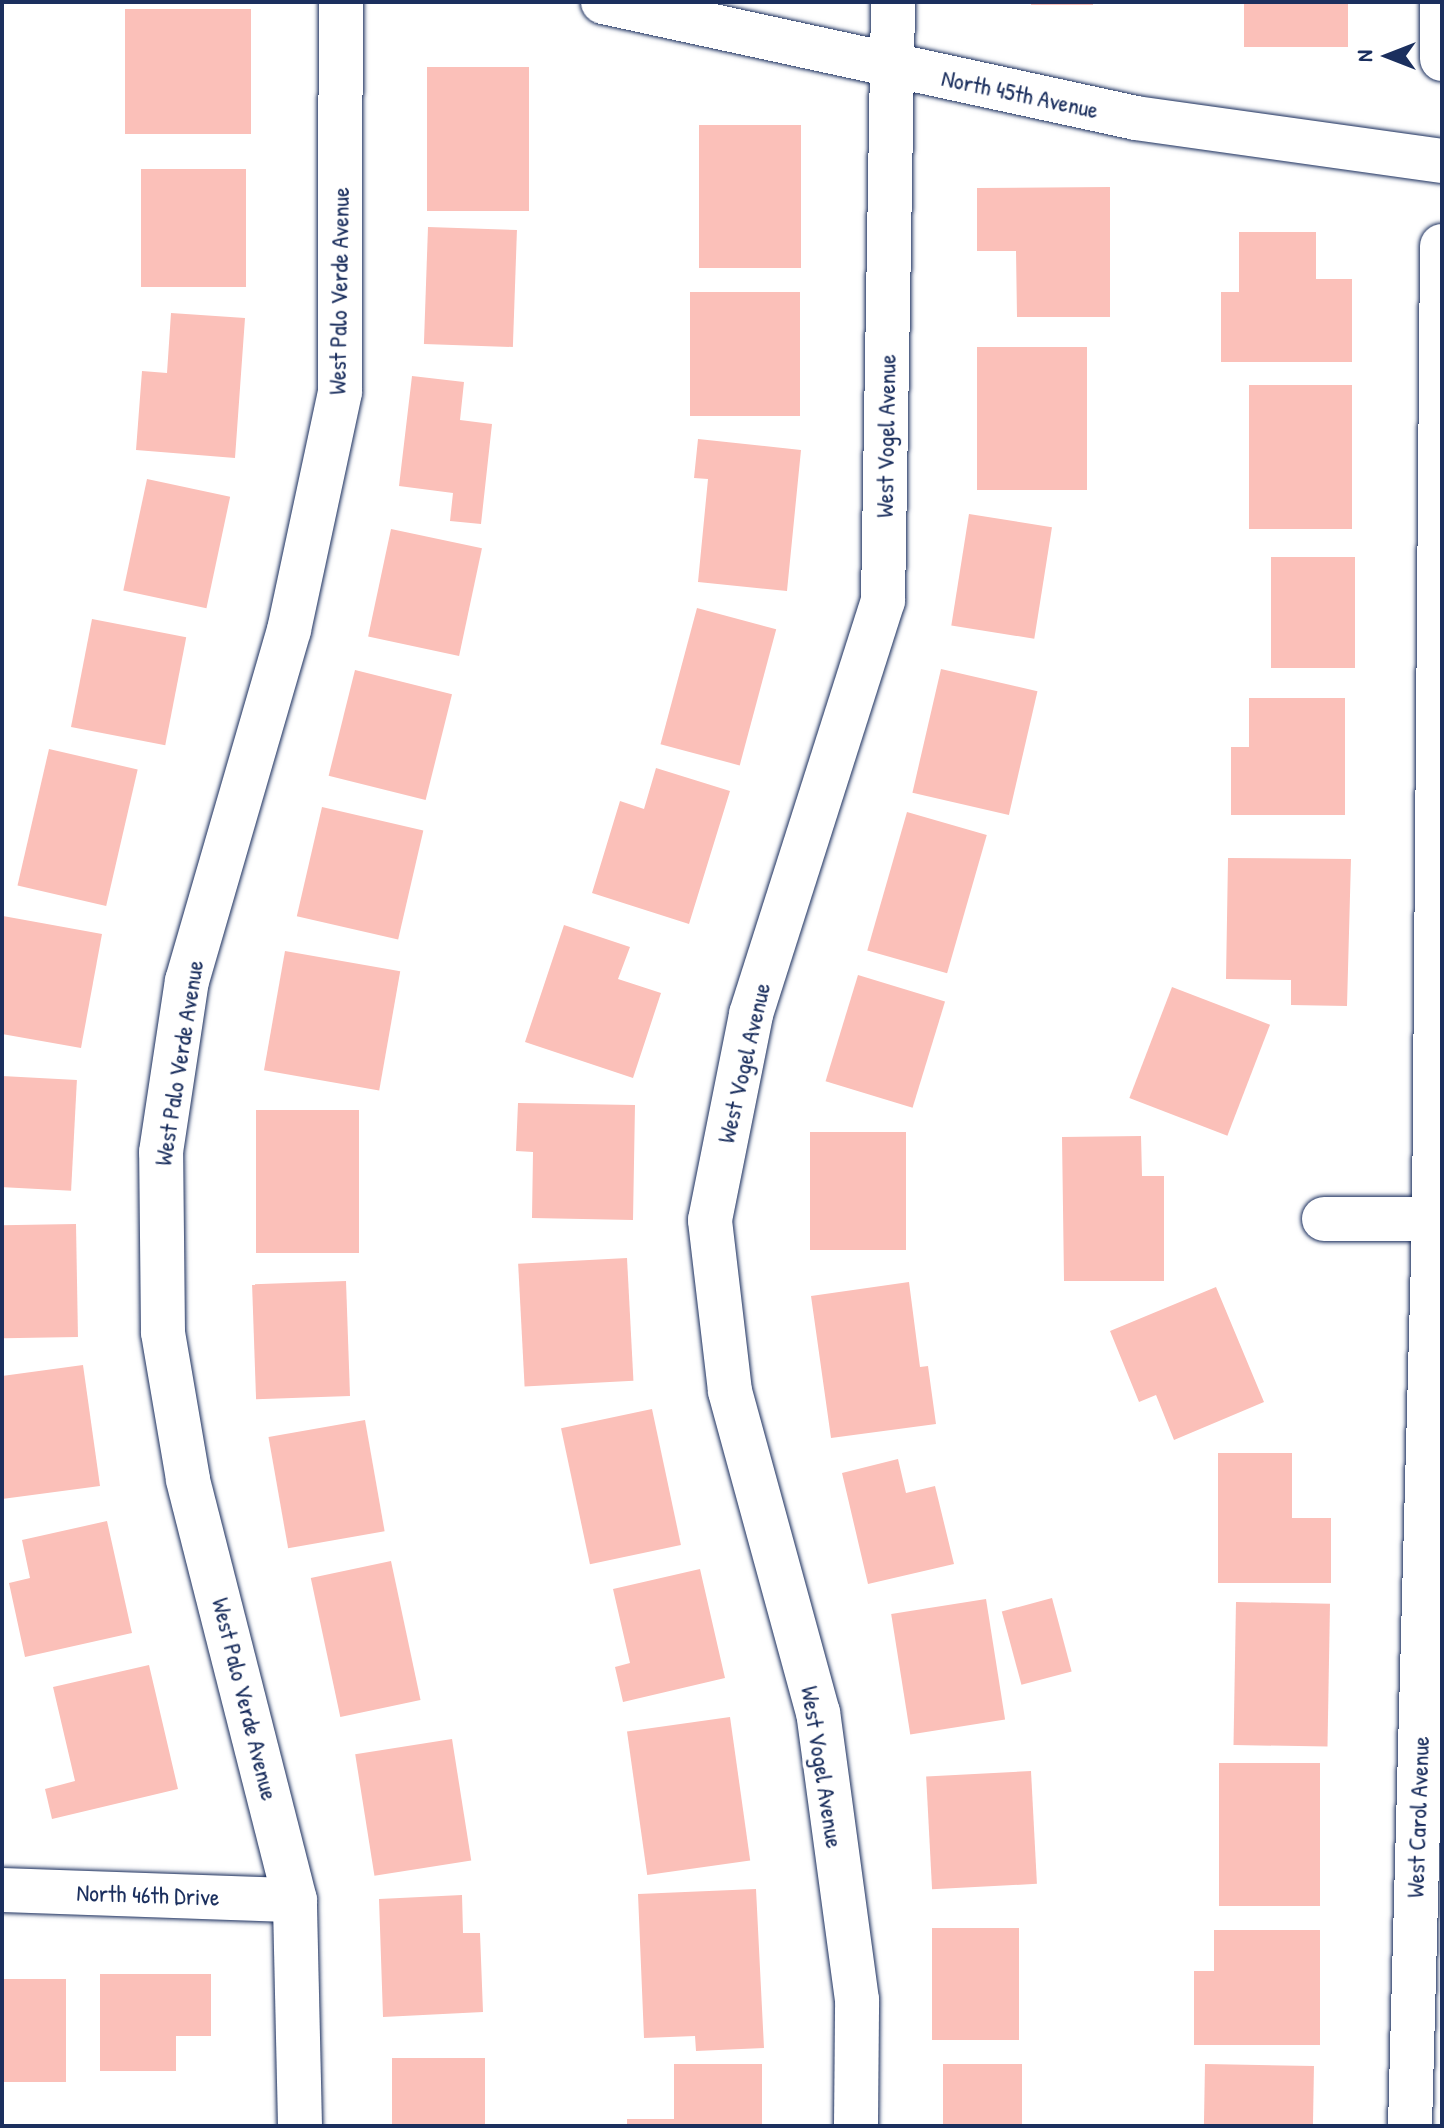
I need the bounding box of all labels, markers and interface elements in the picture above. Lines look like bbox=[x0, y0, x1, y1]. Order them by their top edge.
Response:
north arrow bbox=[1348, 16, 1428, 96]
text: N bbox=[1349, 50, 1379, 62]
street label: North 45th Avenue bbox=[939, 63, 1101, 125]
street label: West Palo Verde Avenue bbox=[323, 187, 355, 395]
street label: West Vogel Avenue bbox=[870, 354, 902, 518]
street label: West Palo Verde Avenue bbox=[149, 958, 209, 1168]
street label: West Vogel Avenue bbox=[712, 980, 776, 1146]
street label: West Palo Verde Avenue bbox=[206, 1595, 284, 1803]
street label: West Vogel Avenue bbox=[795, 1684, 849, 1850]
street label: West Carol Avenue bbox=[1401, 1736, 1435, 1898]
street label: North 46th Drive bbox=[76, 1878, 220, 1912]

